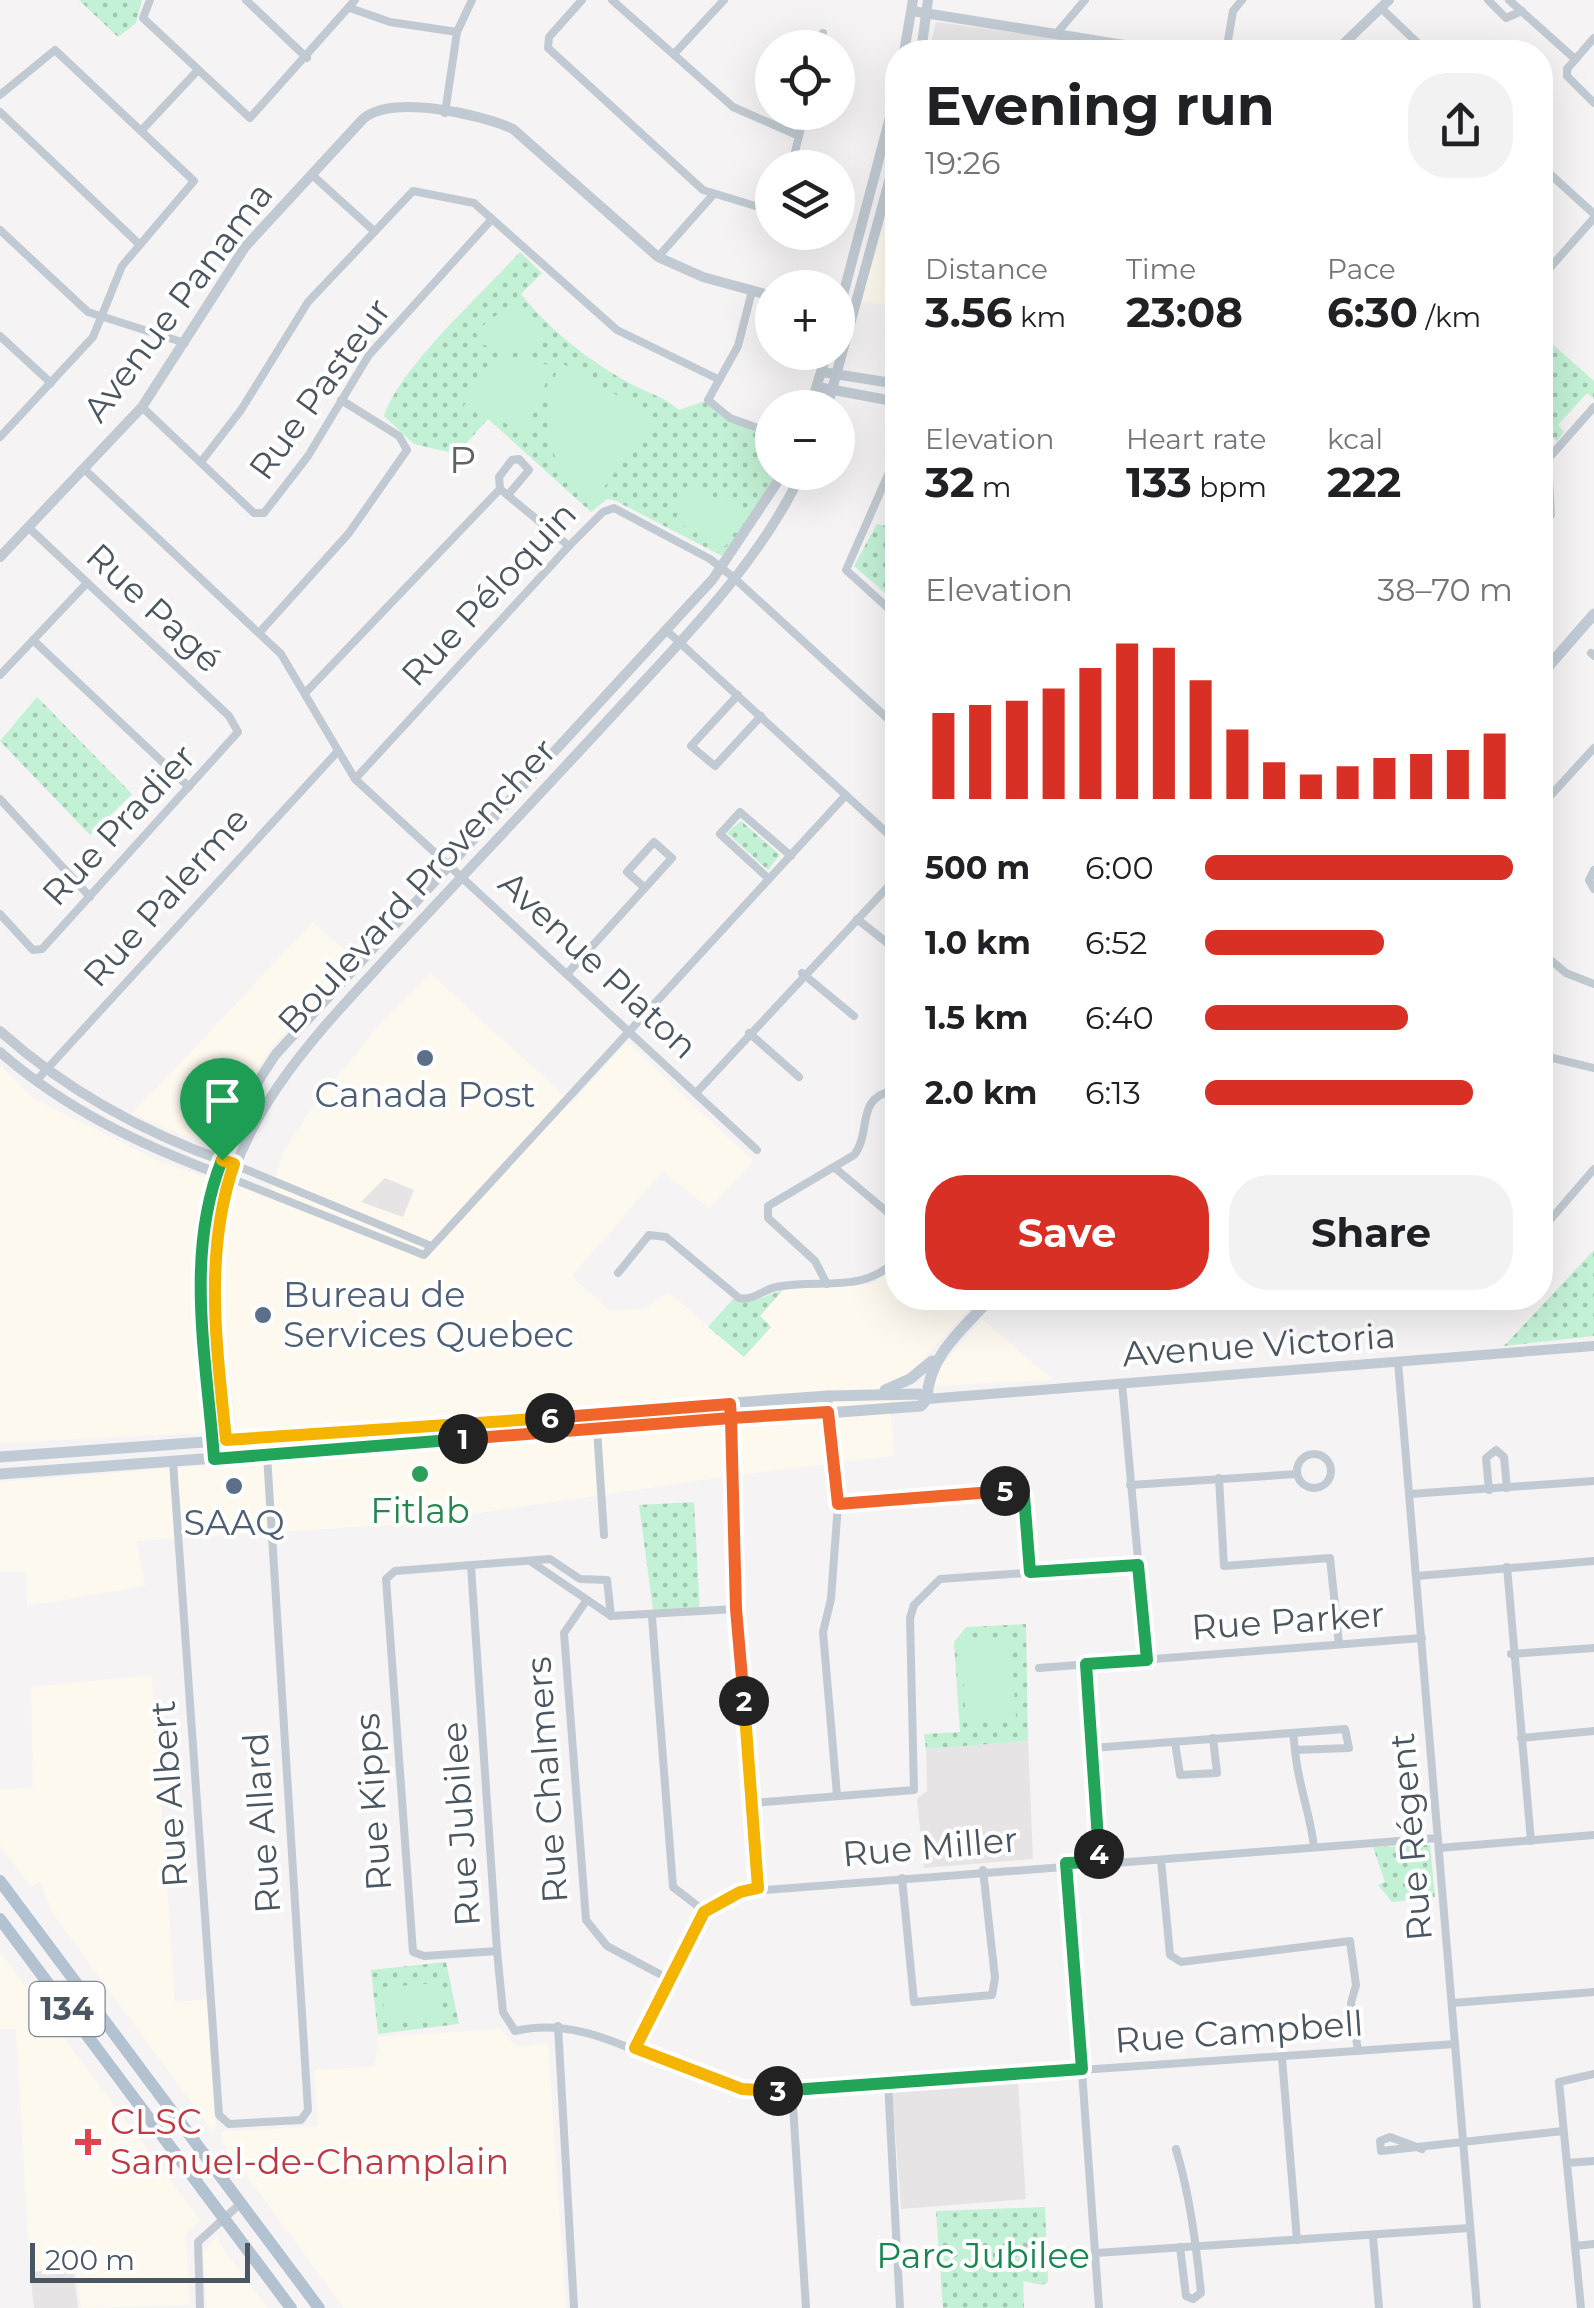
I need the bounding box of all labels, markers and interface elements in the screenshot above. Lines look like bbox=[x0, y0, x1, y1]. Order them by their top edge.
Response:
map controls bbox=[755, 30, 855, 490]
button: locate bbox=[755, 30, 855, 130]
text: Evening run bbox=[925, 72, 1275, 139]
button: share bbox=[1408, 73, 1513, 178]
text: 19:26 bbox=[925, 143, 1000, 182]
button: layers bbox=[755, 150, 855, 250]
street label: Avenue Panama bbox=[74, 174, 282, 430]
text: Distance bbox=[925, 252, 1048, 286]
text: Time bbox=[1126, 252, 1196, 286]
text: Pace bbox=[1327, 252, 1396, 286]
button: + bbox=[755, 270, 855, 370]
text: 3.56 bbox=[925, 286, 1013, 338]
text: 23:08 bbox=[1126, 286, 1243, 338]
text: 6:30 bbox=[1327, 286, 1418, 338]
street label: Rue Pasteur bbox=[239, 290, 400, 488]
text: km bbox=[1013, 300, 1066, 334]
text: /km bbox=[1418, 300, 1481, 334]
button: − bbox=[755, 390, 855, 490]
text: Elevation bbox=[925, 422, 1054, 456]
text: Heart rate bbox=[1126, 422, 1267, 456]
text: kcal bbox=[1327, 422, 1383, 456]
district label: P bbox=[449, 436, 479, 483]
text: 32 bbox=[925, 456, 974, 508]
text: 133 bbox=[1126, 456, 1192, 508]
text: 222 bbox=[1327, 456, 1401, 508]
text: m bbox=[974, 470, 1011, 504]
text: bpm bbox=[1192, 470, 1267, 504]
street label: Rue Péloquin bbox=[392, 492, 585, 695]
street label: Rue Pagé bbox=[78, 534, 231, 681]
text: Elevation bbox=[925, 570, 1073, 609]
text: 38–70 m bbox=[1377, 570, 1513, 609]
street label: Boulevard Provencher bbox=[268, 729, 565, 1042]
street label: Rue Pradier bbox=[33, 735, 204, 914]
street label: Rue Palerme bbox=[74, 798, 258, 995]
text: 500 m bbox=[925, 848, 1030, 887]
text: 6:00 bbox=[1085, 848, 1154, 887]
street label: Avenue Platon bbox=[490, 862, 706, 1068]
text: 1.0 km bbox=[925, 923, 1031, 962]
text: 6:52 bbox=[1085, 923, 1147, 962]
text: 1.5 km bbox=[925, 998, 1028, 1037]
text: 6:40 bbox=[1085, 998, 1154, 1037]
marker: Canada Post bbox=[414, 1047, 436, 1069]
pin bbox=[180, 1058, 265, 1161]
icon: arrive bbox=[195, 1073, 250, 1128]
place label: Canada Post bbox=[315, 1073, 535, 1116]
text: 2.0 km bbox=[925, 1073, 1037, 1112]
text: 6:13 bbox=[1085, 1073, 1141, 1112]
button: Save bbox=[925, 1175, 1209, 1290]
button: Share bbox=[1229, 1175, 1513, 1290]
place label: Bureau de Services Quebec bbox=[283, 1273, 574, 1356]
marker: Bureau de Services Quebec bbox=[252, 1304, 274, 1326]
street label: Avenue Victoria bbox=[1121, 1314, 1397, 1375]
pin: 6 bbox=[525, 1393, 575, 1443]
text: 6 bbox=[541, 1401, 559, 1435]
pin: 1 bbox=[438, 1414, 488, 1464]
text: 1 bbox=[458, 1422, 468, 1456]
marker: Fitlab bbox=[409, 1463, 431, 1485]
pin: 5 bbox=[980, 1466, 1030, 1516]
text: 5 bbox=[997, 1474, 1013, 1508]
marker: SAAQ bbox=[223, 1475, 245, 1497]
place label: Fitlab bbox=[370, 1489, 470, 1532]
place label: SAAQ bbox=[183, 1501, 285, 1544]
street label: Rue Parker bbox=[1190, 1592, 1386, 1649]
street label: Rue Chalmers bbox=[516, 1655, 577, 1905]
pin: 2 bbox=[719, 1676, 769, 1726]
text: 2 bbox=[736, 1684, 752, 1718]
street label: Rue Albert bbox=[141, 1699, 196, 1889]
street label: Rue Kipps bbox=[345, 1712, 400, 1892]
street label: Rue Jubilee bbox=[432, 1720, 489, 1928]
street label: Rue Allard bbox=[234, 1731, 289, 1915]
street label: Rue Régent bbox=[1380, 1731, 1441, 1943]
street label: Rue Miller bbox=[840, 1817, 1019, 1876]
pin: 4 bbox=[1074, 1829, 1124, 1879]
text: 4 bbox=[1089, 1837, 1109, 1871]
road number: 134 bbox=[30, 1982, 104, 2036]
street label: Rue Campbell bbox=[1113, 2001, 1365, 2062]
pin: 3 bbox=[753, 2066, 803, 2116]
text: 3 bbox=[770, 2074, 786, 2108]
place label: CLSC Samuel-de-Champlain bbox=[110, 2100, 509, 2183]
marker: CLSC Samuel-de-Champlain bbox=[75, 2129, 101, 2155]
park label: Parc Jubilee bbox=[876, 2234, 1090, 2277]
scale bar bbox=[30, 2238, 250, 2282]
text: 200 m bbox=[45, 2243, 135, 2277]

